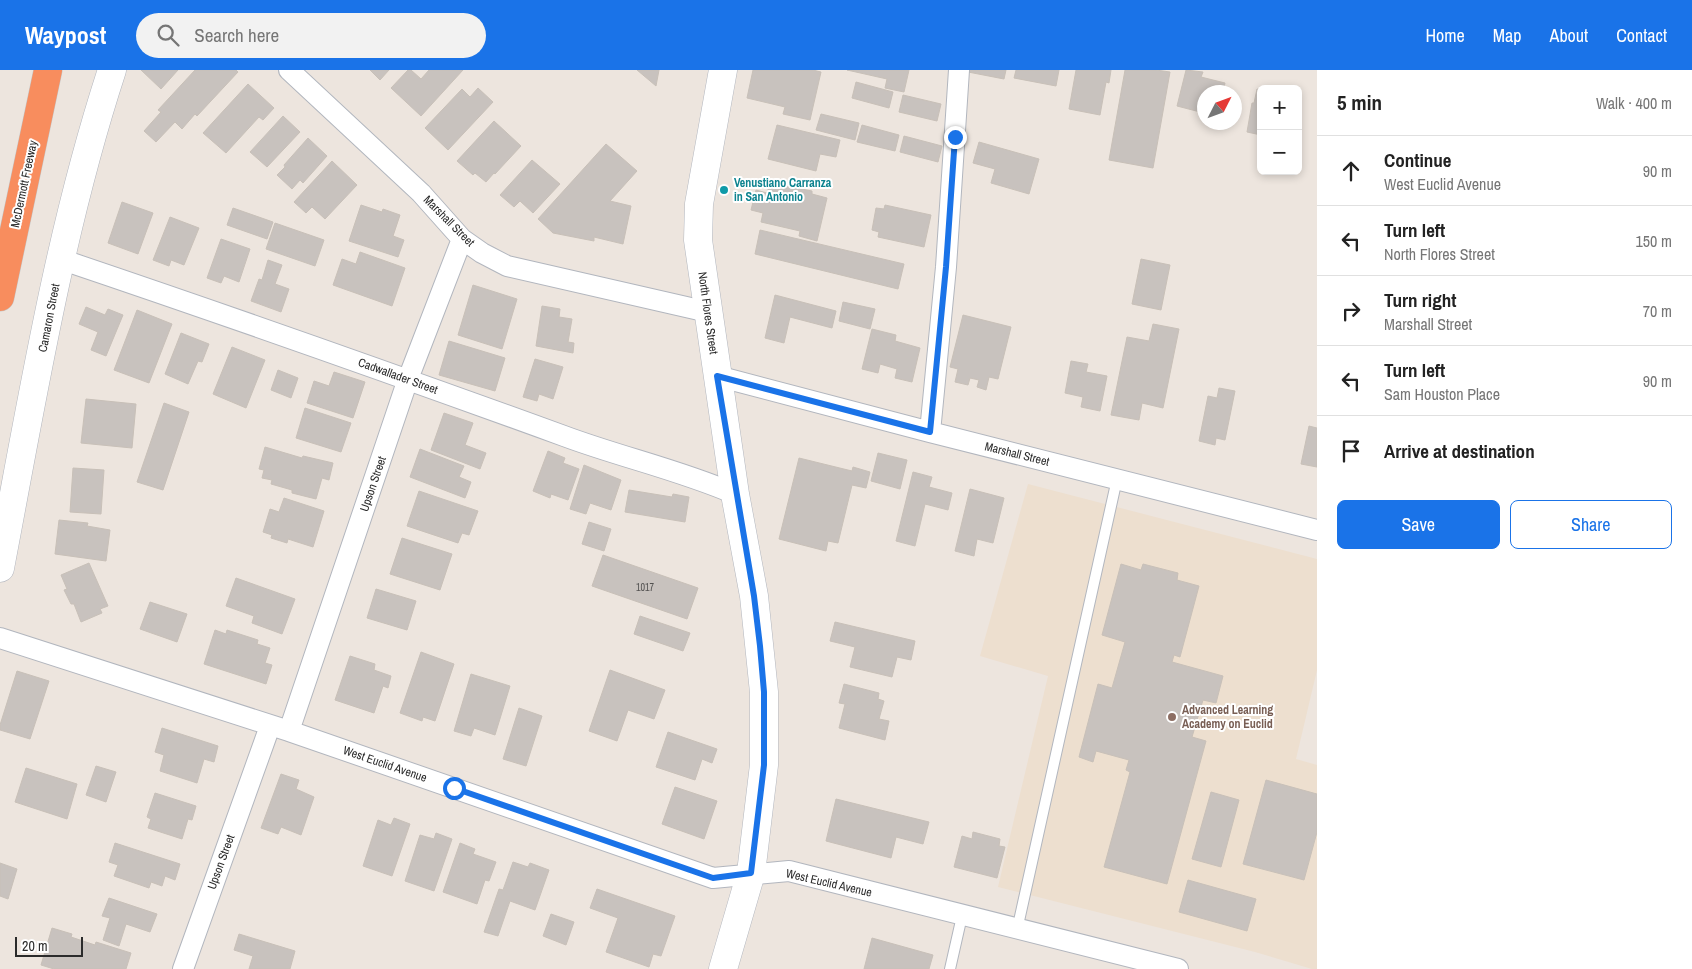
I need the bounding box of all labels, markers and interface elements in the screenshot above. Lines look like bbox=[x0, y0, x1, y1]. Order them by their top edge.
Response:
search box bbox=[136, 13, 486, 58]
text: Waypost bbox=[25, 19, 106, 51]
icon: search bbox=[154, 21, 182, 49]
text: Search here bbox=[194, 22, 279, 48]
text: Home bbox=[1425, 23, 1465, 48]
text: Map bbox=[1493, 23, 1522, 48]
text: About bbox=[1550, 23, 1588, 48]
text: Contact bbox=[1616, 23, 1667, 48]
north arrow bbox=[1197, 85, 1242, 130]
map controls bbox=[1257, 85, 1302, 175]
button: + bbox=[1257, 85, 1302, 130]
text: 5 min bbox=[1337, 88, 1382, 117]
text: Walk · 400 m bbox=[1596, 92, 1672, 114]
route end bbox=[944, 126, 967, 149]
button: − bbox=[1257, 130, 1302, 175]
street label: McDermott Freeway bbox=[7, 139, 41, 229]
text: Continue bbox=[1384, 147, 1452, 173]
icon: ahead bbox=[1337, 157, 1365, 185]
text: 90 m bbox=[1643, 160, 1672, 182]
text: West Euclid Avenue bbox=[1384, 173, 1501, 195]
place label: Venustiano Carranza in San Antonio bbox=[734, 175, 832, 205]
marker: Venustiano Carranza in San Antonio bbox=[718, 184, 730, 196]
street label: Marshall Street bbox=[420, 192, 478, 250]
text: Turn left bbox=[1384, 217, 1445, 243]
icon: left bbox=[1337, 227, 1365, 255]
text: 150 m bbox=[1636, 230, 1672, 252]
text: North Flores Street bbox=[1384, 243, 1495, 265]
street label: North Flores Street bbox=[694, 271, 722, 356]
street label: Camaron Street bbox=[35, 282, 64, 354]
text: Turn right bbox=[1384, 287, 1456, 313]
icon: right bbox=[1337, 297, 1365, 325]
text: 70 m bbox=[1643, 300, 1672, 322]
text: Marshall Street bbox=[1384, 313, 1472, 335]
street label: Cadwallader Street bbox=[356, 354, 440, 398]
text: Turn left bbox=[1384, 357, 1445, 383]
icon: left bbox=[1337, 367, 1365, 395]
text: 90 m bbox=[1643, 370, 1672, 392]
text: Sam Houston Place bbox=[1384, 383, 1500, 405]
icon: arrive bbox=[1337, 437, 1365, 465]
street label: Marshall Street bbox=[983, 438, 1051, 470]
text: Arrive at destination bbox=[1384, 438, 1535, 464]
street label: Upson Street bbox=[356, 454, 390, 514]
button: Save bbox=[1337, 500, 1500, 549]
button: Share bbox=[1510, 500, 1672, 549]
house number: 1017 bbox=[636, 581, 655, 594]
place label: Advanced Learning Academy on Euclid bbox=[1182, 702, 1273, 732]
marker: Advanced Learning Academy on Euclid bbox=[1166, 711, 1178, 723]
street label: West Euclid Avenue bbox=[341, 742, 429, 786]
route start bbox=[443, 777, 466, 800]
street label: Upson Street bbox=[204, 832, 238, 892]
street label: West Euclid Avenue bbox=[784, 865, 874, 901]
scale bar bbox=[15, 934, 82, 957]
text: 20 m bbox=[22, 937, 48, 955]

